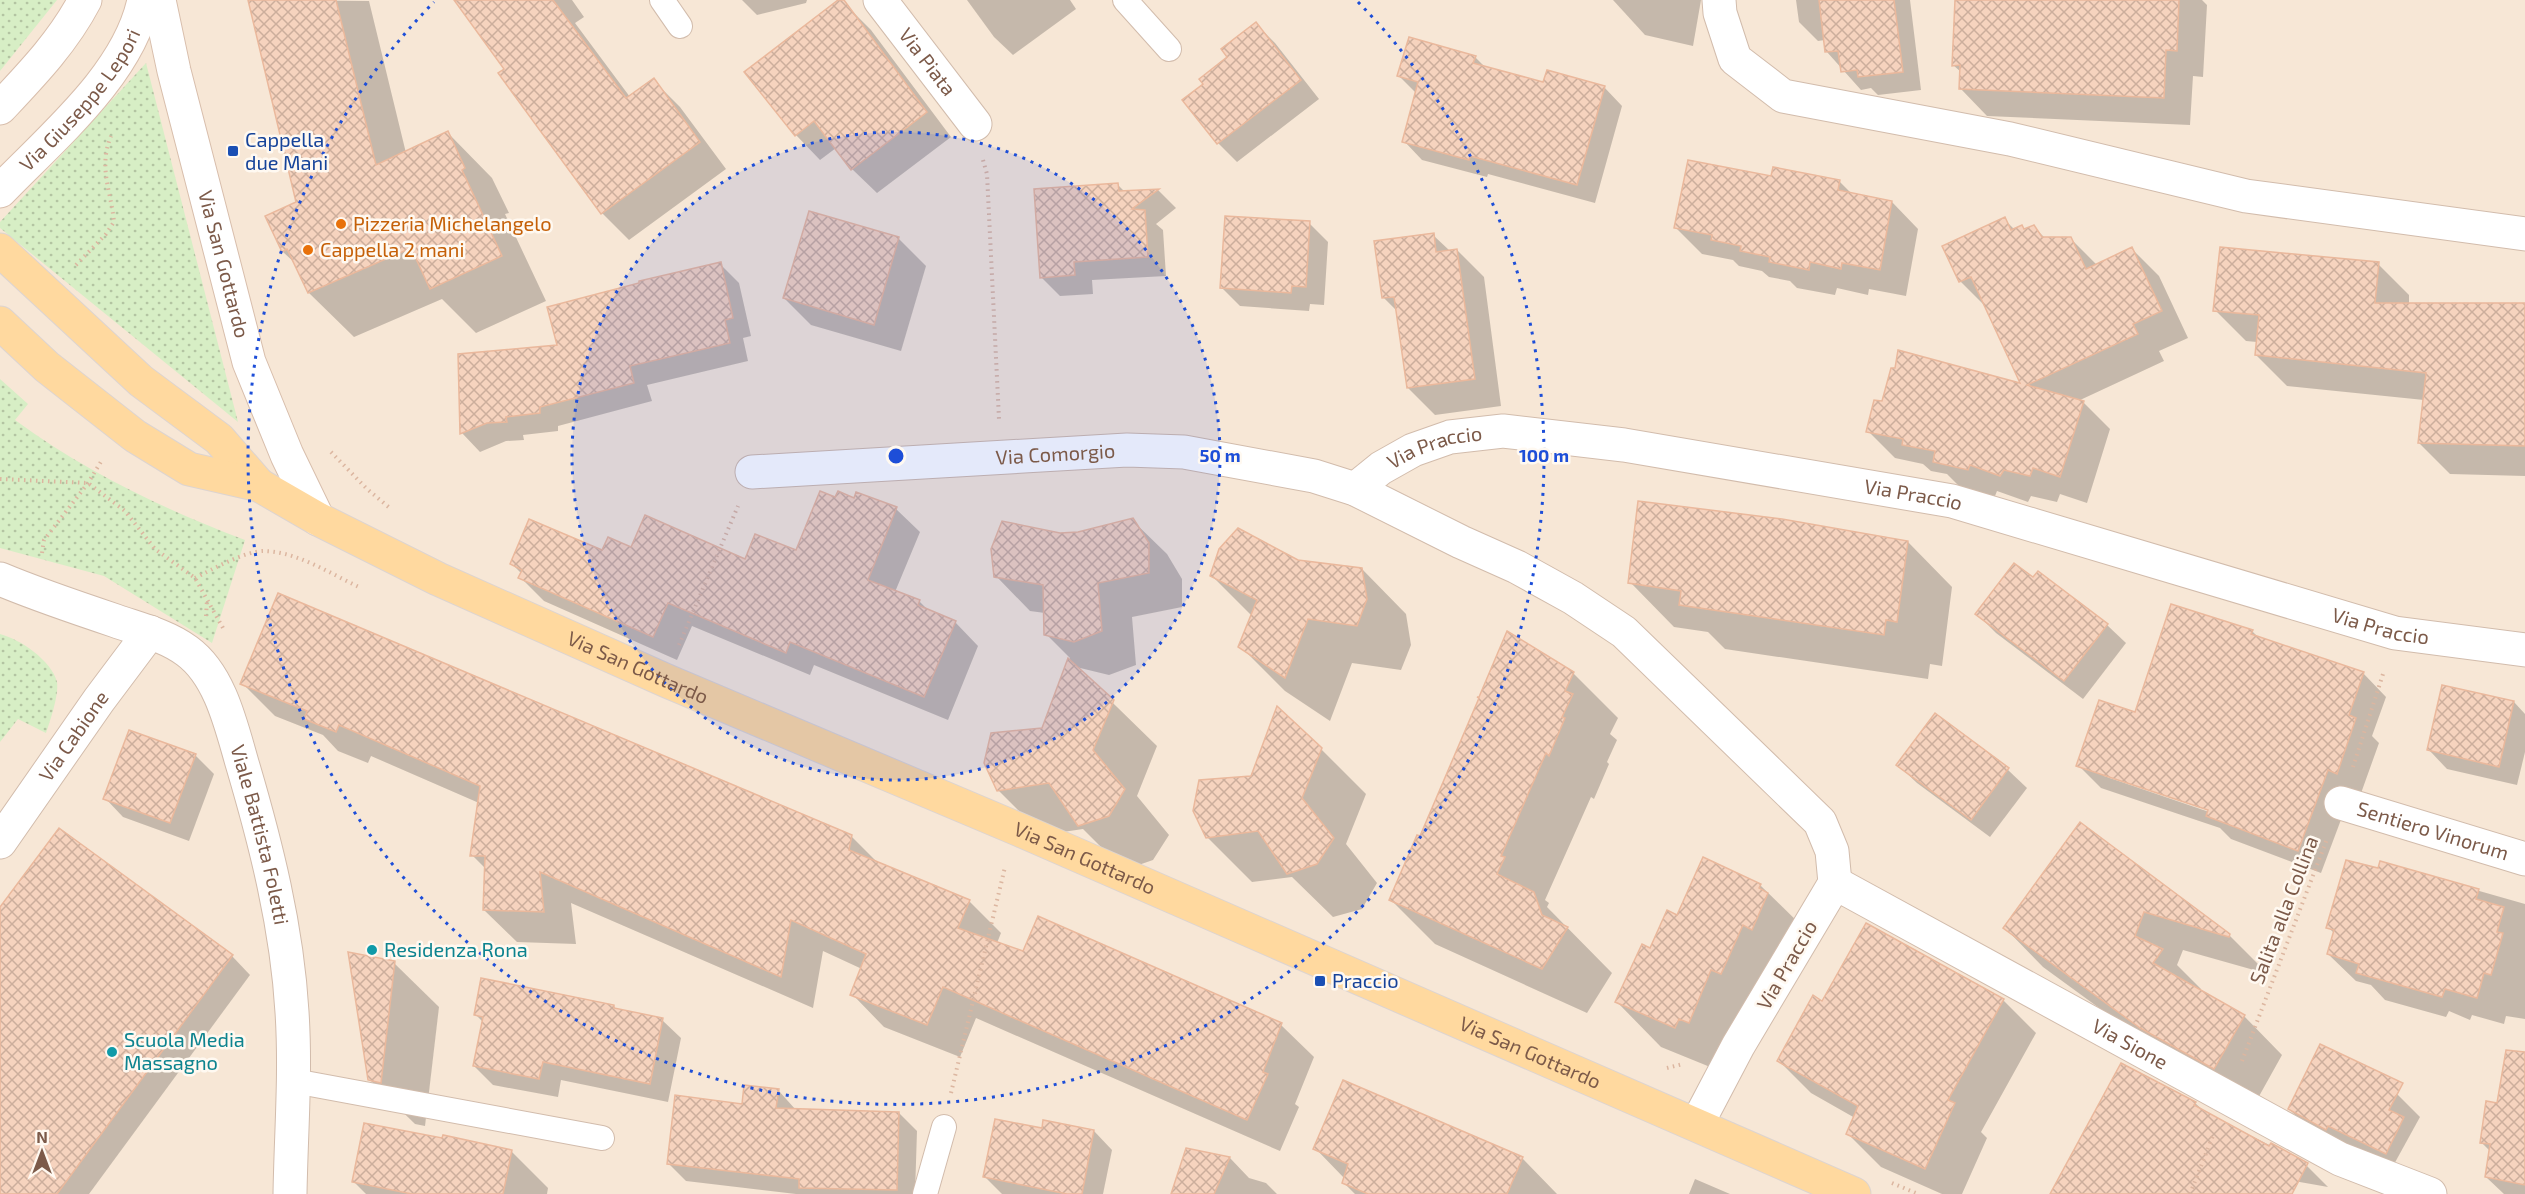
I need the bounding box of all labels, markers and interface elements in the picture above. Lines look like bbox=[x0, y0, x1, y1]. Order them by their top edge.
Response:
street label: Via Piata bbox=[895, 23, 962, 100]
street label: Via Giuseppe Lepori bbox=[14, 25, 145, 176]
place label: Cappella due Mani bbox=[245, 127, 328, 174]
marker: Cappella due Mani bbox=[226, 144, 240, 158]
street label: Via San Gottardo bbox=[194, 187, 255, 340]
place label: Pizzeria Michelangelo bbox=[353, 211, 552, 235]
marker: Pizzeria Michelangelo bbox=[334, 217, 348, 231]
place label: Cappella 2 mani bbox=[320, 237, 464, 261]
marker: Cappella 2 mani bbox=[301, 243, 315, 257]
street label: Via Praccio bbox=[1382, 420, 1483, 473]
street label: Via Comorgio bbox=[995, 438, 1116, 469]
text: 50 m bbox=[1199, 444, 1241, 466]
text: 100 m bbox=[1519, 444, 1569, 466]
centre of rings bbox=[886, 446, 906, 466]
street label: Via Praccio bbox=[1863, 473, 1966, 514]
street label: Via Praccio bbox=[2329, 602, 2430, 648]
street label: Via San Gottardo bbox=[564, 625, 712, 708]
street label: Via Cabione bbox=[33, 685, 113, 786]
street label: Viale Battista Foletti bbox=[226, 742, 294, 927]
street label: Sentiero Vinorum bbox=[2354, 796, 2512, 864]
street label: Via San Gottardo bbox=[1011, 816, 1159, 899]
street label: Salita alla Collina bbox=[2244, 832, 2322, 987]
street label: Via Praccio bbox=[1751, 916, 1821, 1013]
place label: Residenza Rona bbox=[384, 937, 528, 961]
marker: Residenza Rona bbox=[365, 943, 379, 957]
place label: Praccio bbox=[1332, 968, 1399, 992]
marker: Praccio bbox=[1313, 974, 1327, 988]
street label: Via San Gottardo bbox=[1456, 1010, 1605, 1093]
street label: Via Sione bbox=[2088, 1013, 2172, 1074]
place label: Scuola Media Massagno bbox=[124, 1027, 245, 1074]
marker: Scuola Media Massagno bbox=[105, 1045, 119, 1059]
north arrow bbox=[12, 1122, 72, 1182]
text: N bbox=[36, 1127, 48, 1146]

